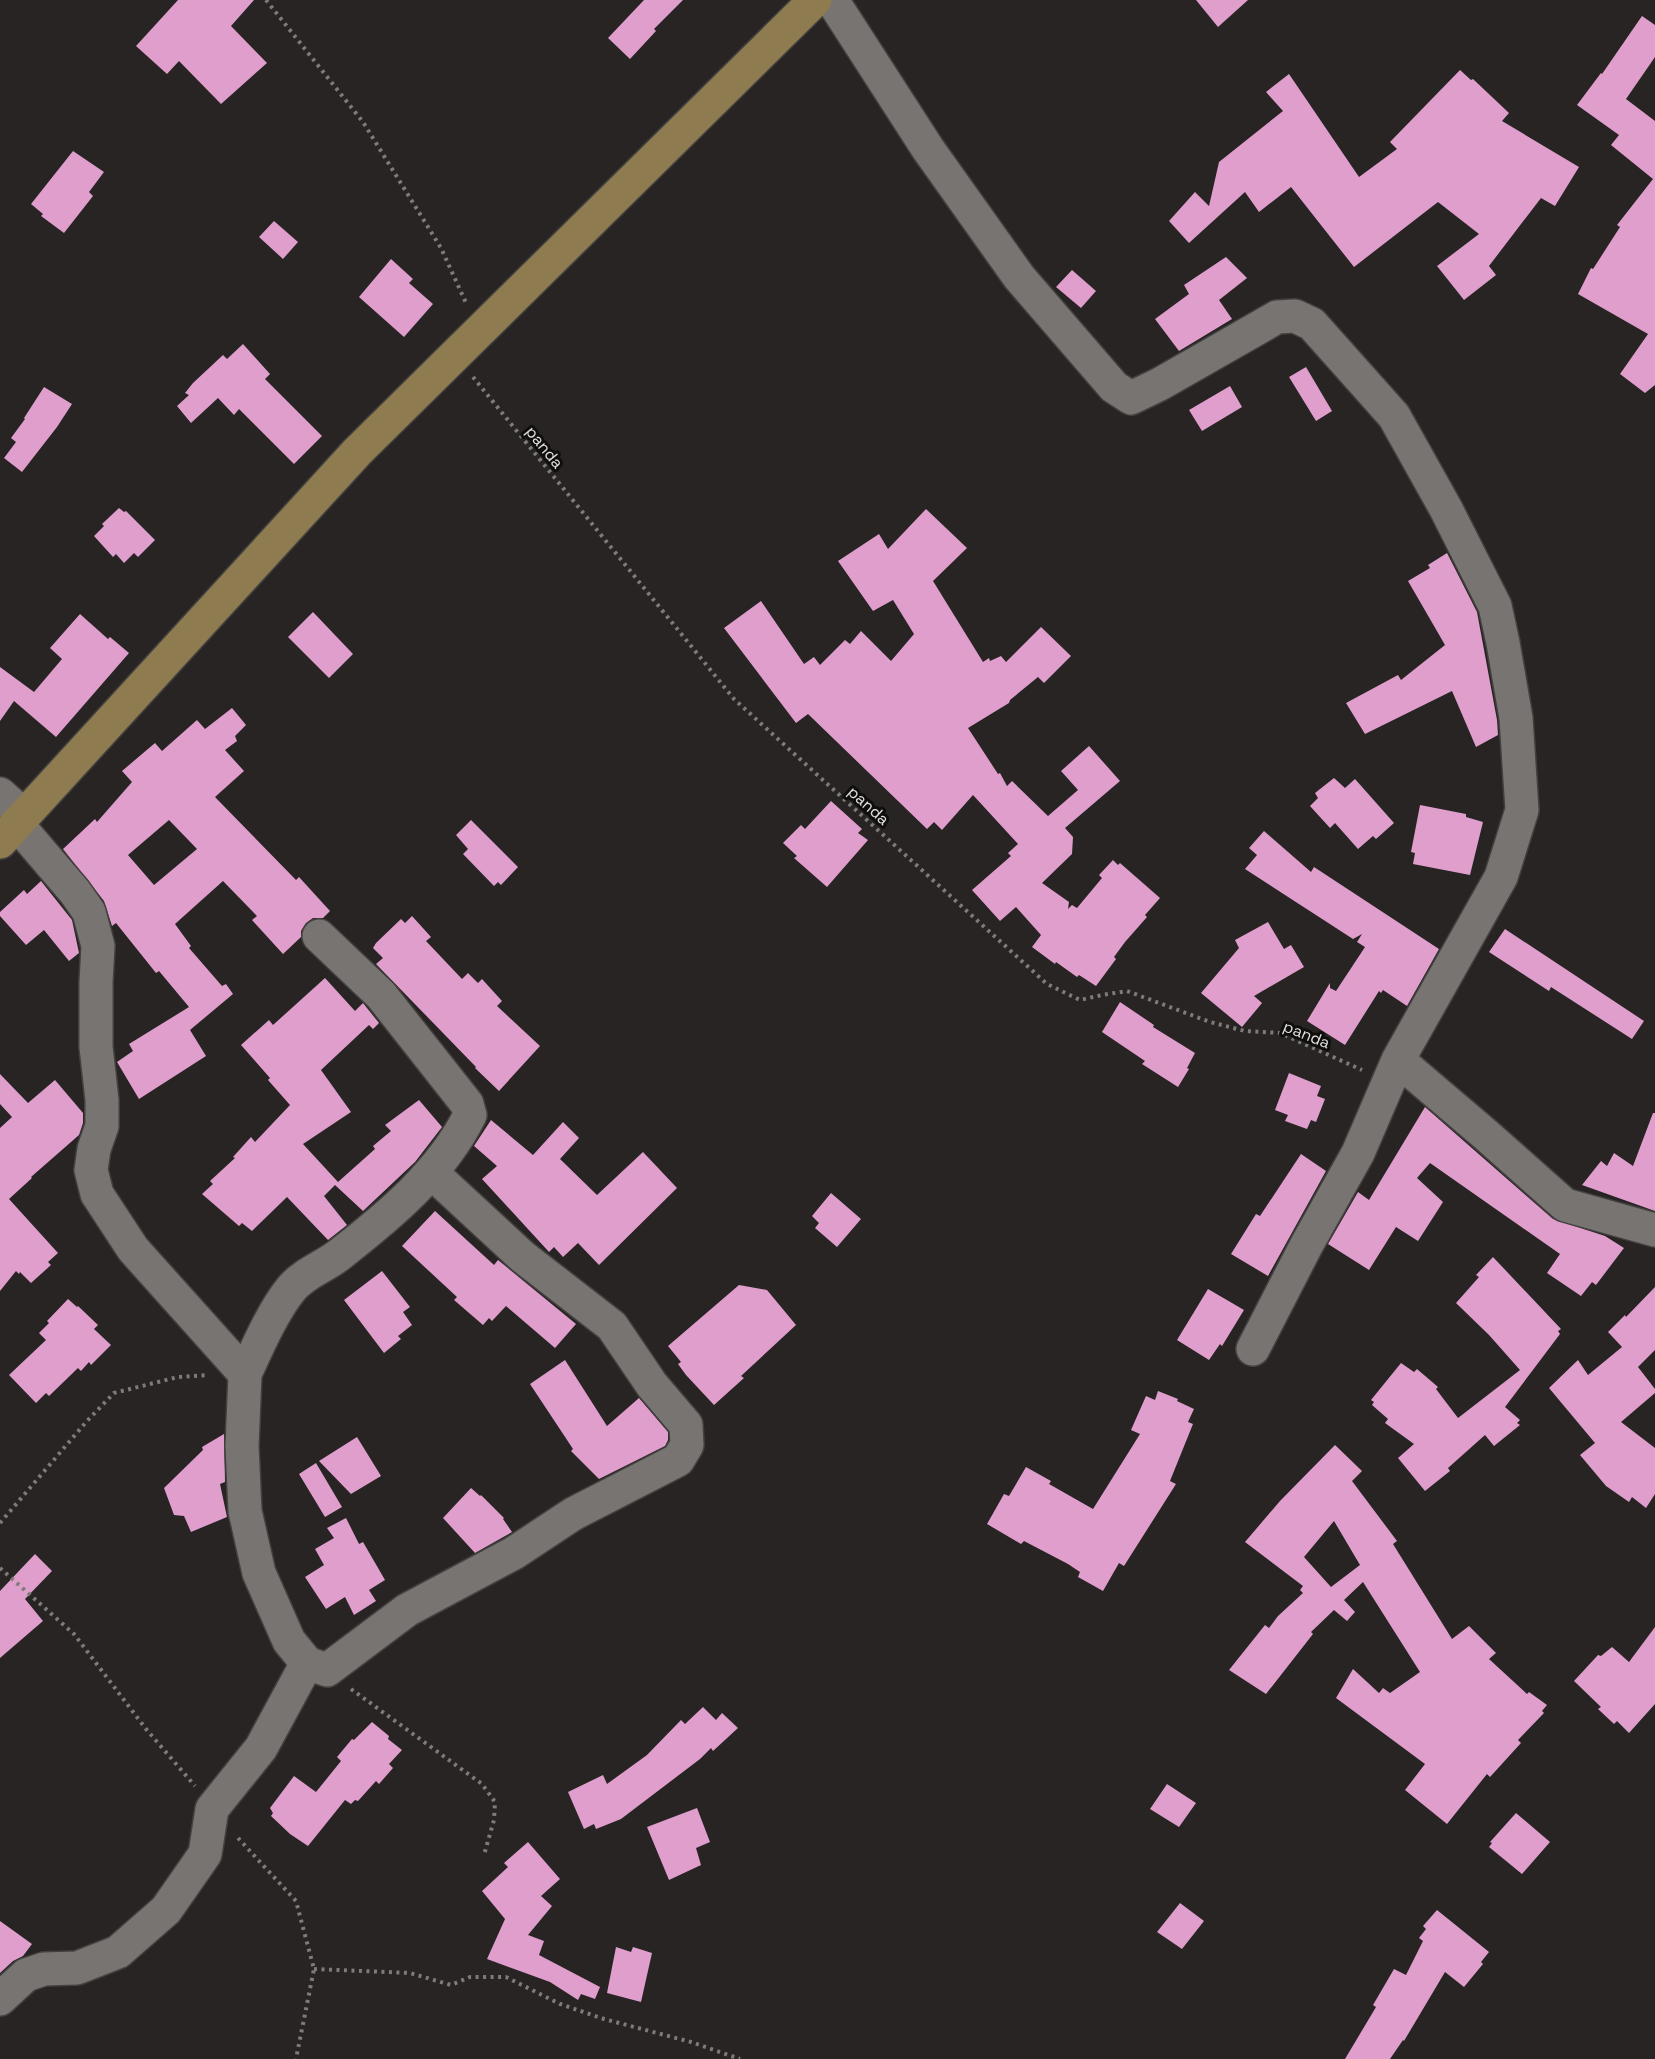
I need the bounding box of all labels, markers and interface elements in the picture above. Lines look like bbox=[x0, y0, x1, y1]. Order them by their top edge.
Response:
street label: panda bbox=[521, 422, 568, 473]
street label: panda bbox=[843, 781, 894, 830]
street label: panda bbox=[1280, 1016, 1333, 1053]

